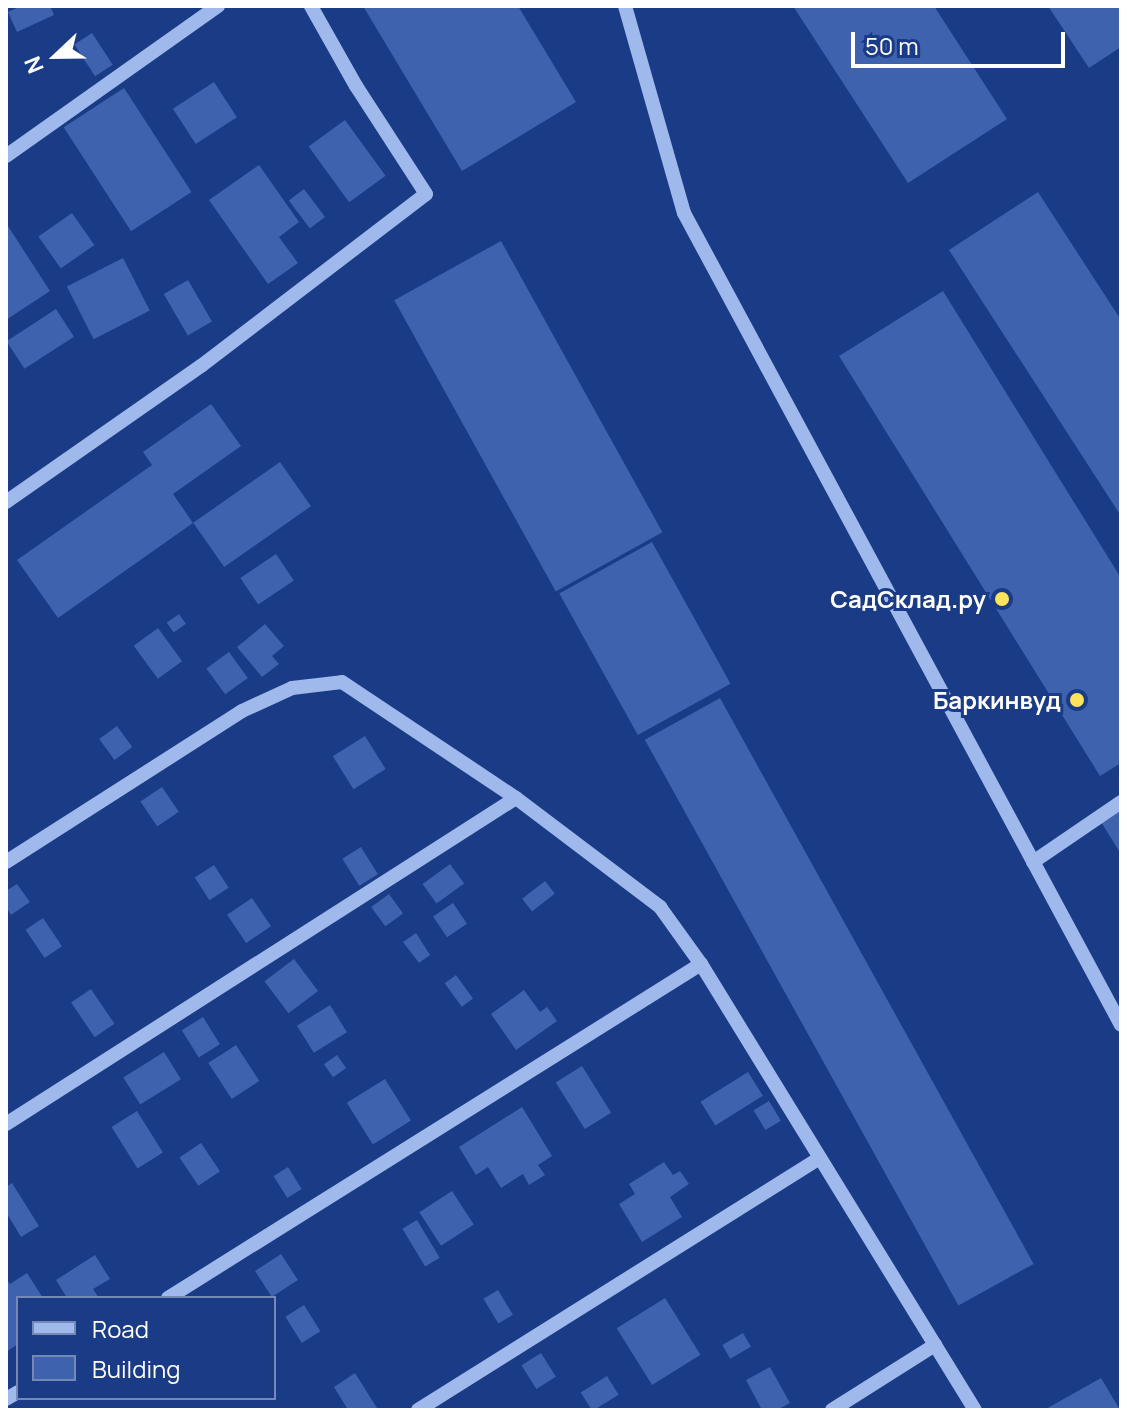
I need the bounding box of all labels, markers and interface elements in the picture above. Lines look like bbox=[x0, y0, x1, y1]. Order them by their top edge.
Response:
north arrow bbox=[16, 16, 96, 96]
scale bar bbox=[855, 16, 1069, 66]
text: 50 m bbox=[865, 29, 919, 62]
text: N bbox=[17, 52, 51, 78]
place label: СадСклад.ру bbox=[830, 585, 986, 613]
marker: СадСклад.ру bbox=[993, 590, 1011, 608]
place label: Баркинвуд bbox=[933, 686, 1061, 714]
marker: Баркинвуд bbox=[1068, 691, 1086, 709]
legend bbox=[16, 1296, 276, 1400]
text: Road bbox=[92, 1312, 149, 1345]
text: Building bbox=[92, 1352, 180, 1385]

